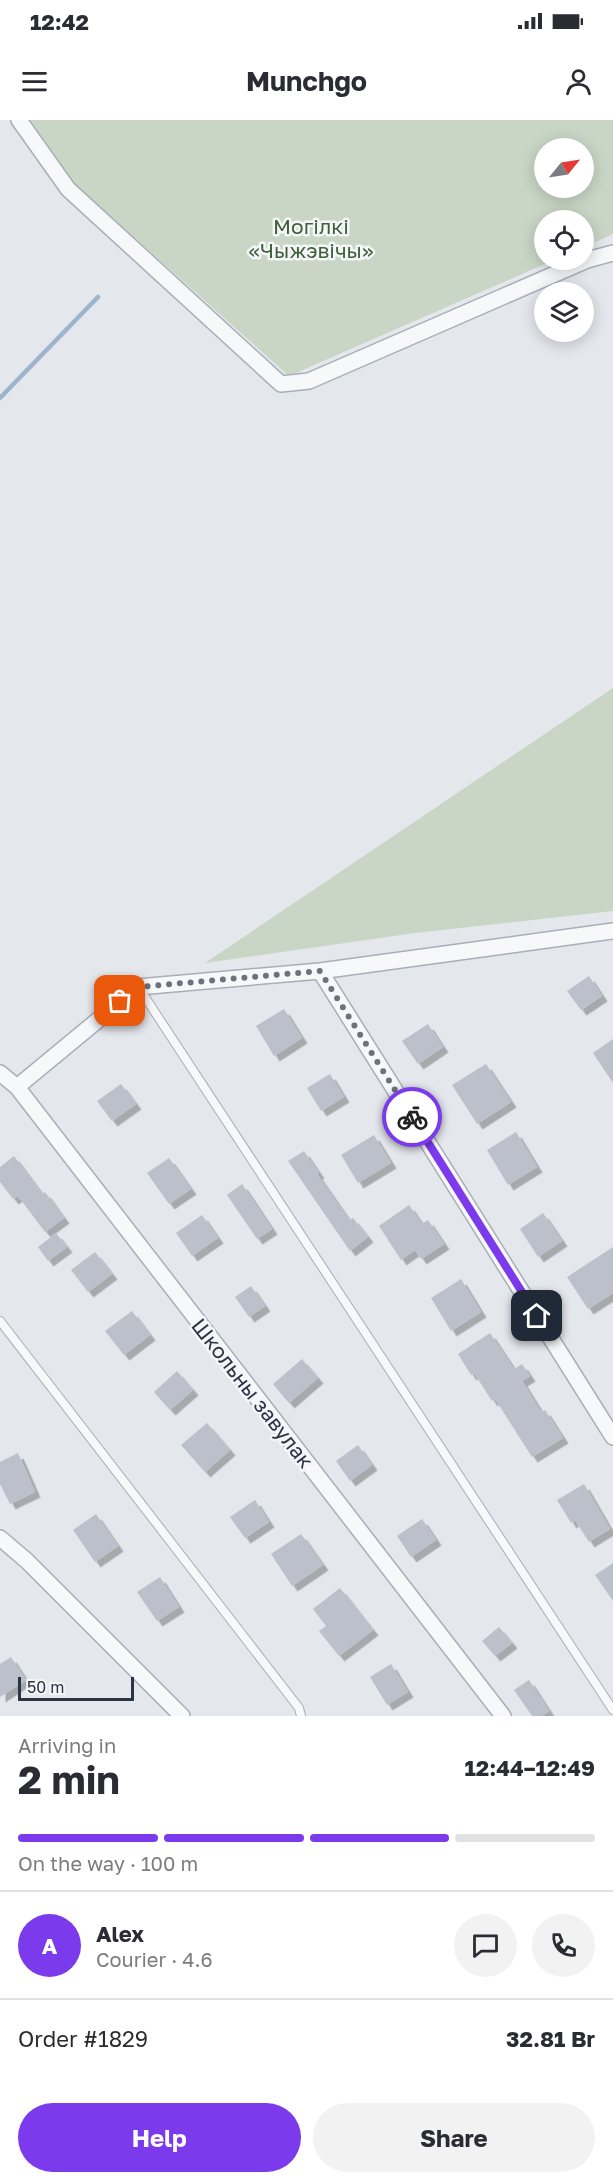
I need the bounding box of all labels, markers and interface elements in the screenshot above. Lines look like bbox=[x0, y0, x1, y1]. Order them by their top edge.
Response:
text: 12:42 bbox=[30, 8, 89, 35]
icon: menu bbox=[18, 65, 51, 98]
text: Munchgo bbox=[246, 65, 367, 97]
icon: person bbox=[562, 65, 595, 98]
north arrow bbox=[534, 138, 594, 198]
map controls bbox=[534, 138, 594, 342]
button: locate bbox=[534, 210, 594, 270]
park label: Могілкі «Чыжэвічы» bbox=[248, 213, 374, 263]
button: layers bbox=[534, 282, 594, 342]
pin bbox=[94, 975, 145, 1026]
icon: bag bbox=[103, 984, 136, 1017]
courier bbox=[382, 1087, 442, 1147]
icon: bike bbox=[396, 1101, 429, 1134]
pin bbox=[511, 1290, 562, 1341]
icon: home bbox=[520, 1299, 553, 1332]
street label: Школьны завулак bbox=[186, 1313, 320, 1473]
scale bar bbox=[18, 1674, 134, 1702]
text: 50 m bbox=[27, 1677, 64, 1697]
text: Arriving in bbox=[18, 1733, 116, 1757]
text: 12:44–12:49 bbox=[465, 1754, 595, 1781]
text: 2 min bbox=[18, 1756, 120, 1803]
text: On the way · 100 m bbox=[18, 1851, 198, 1875]
button: chat bbox=[454, 1914, 517, 1977]
button: phone bbox=[532, 1914, 595, 1977]
text: Alex bbox=[96, 1920, 144, 1947]
text: A bbox=[42, 1932, 57, 1959]
text: Courier · 4.6 bbox=[96, 1947, 213, 1971]
text: Order #1829 bbox=[18, 2025, 148, 2052]
text: 32.81 Br bbox=[506, 2025, 595, 2052]
button: Help bbox=[18, 2103, 301, 2172]
button: Share bbox=[313, 2103, 595, 2172]

